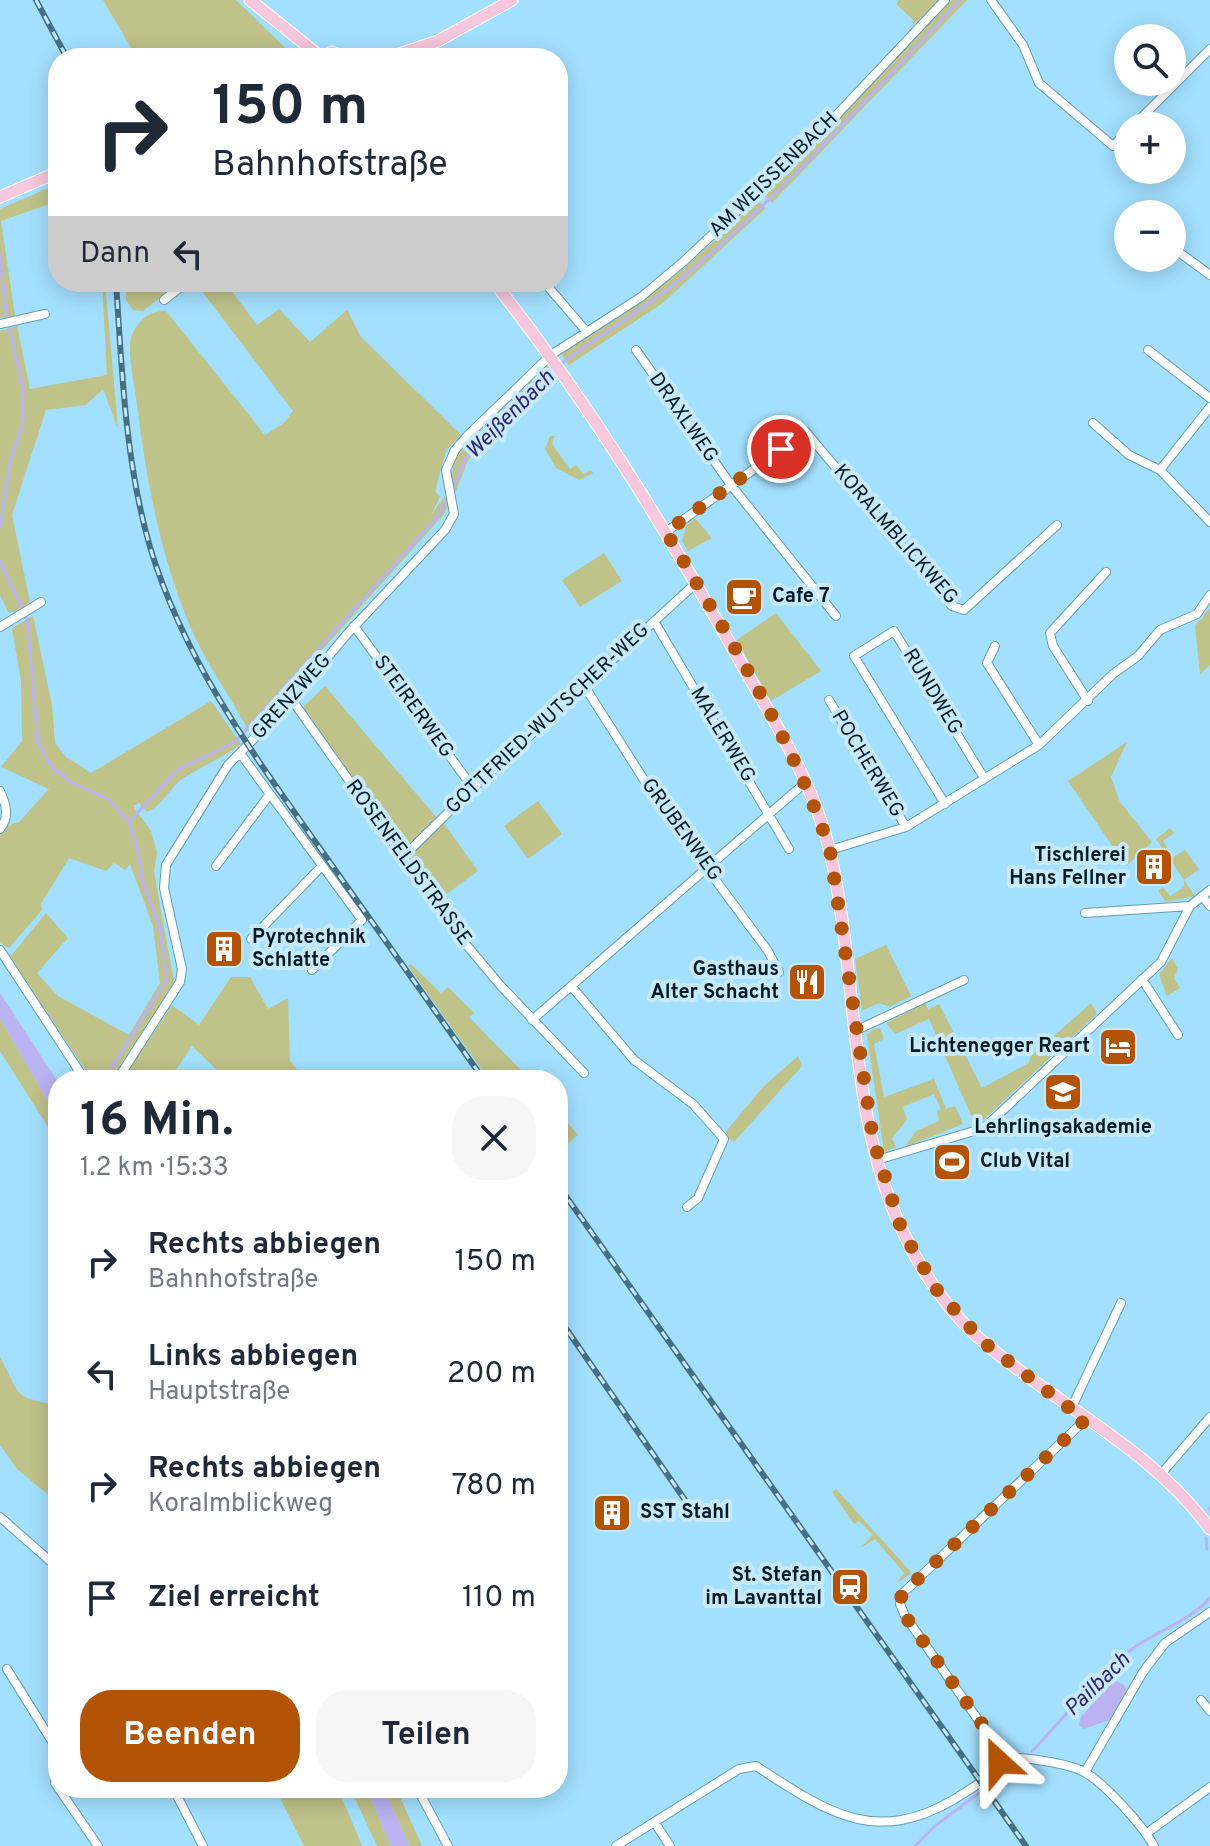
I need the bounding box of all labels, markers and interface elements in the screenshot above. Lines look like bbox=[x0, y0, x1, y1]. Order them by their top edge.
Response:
map controls bbox=[1114, 24, 1186, 272]
button: search bbox=[1114, 24, 1186, 96]
text: 150 m bbox=[212, 74, 368, 144]
icon: right bbox=[80, 80, 184, 184]
street label: AM WEISSENBACH bbox=[704, 107, 844, 243]
button: + bbox=[1114, 112, 1186, 184]
text: Bahnhofstraße bbox=[212, 143, 448, 189]
button: − bbox=[1114, 200, 1186, 272]
icon: left bbox=[166, 232, 210, 276]
text: Dann bbox=[80, 236, 150, 273]
water label: Weißenbach bbox=[461, 365, 561, 465]
street label: DRAXLWEG bbox=[643, 368, 723, 468]
pin bbox=[747, 415, 815, 483]
icon: arrive bbox=[759, 427, 803, 471]
street label: KORALMBLICKWEG bbox=[827, 460, 963, 610]
cafe icon: Cafe 7 bbox=[723, 576, 765, 618]
place label: Cafe 7 bbox=[772, 584, 830, 610]
street label: GOTTFRIED-WUTSCHER-WEG bbox=[441, 618, 655, 820]
street label: RUNDWEG bbox=[896, 644, 968, 740]
street label: GRENZWEG bbox=[246, 648, 338, 746]
street label: STEIRERWEG bbox=[367, 651, 459, 763]
street label: MALERWEG bbox=[683, 683, 761, 787]
street label: POCHERWEG bbox=[825, 706, 909, 822]
street label: GRUBENWEG bbox=[635, 773, 727, 887]
street label: ROSENFELDSTRASSE bbox=[339, 775, 477, 951]
place label: Tischlerei Hans Fellner bbox=[1009, 843, 1127, 892]
building icon: Tischlerei Hans Fellner bbox=[1133, 846, 1175, 888]
place label: Pyrotechnik Schlatte bbox=[252, 925, 366, 974]
building icon: Pyrotechnik Schlatte bbox=[203, 928, 245, 970]
place label: Gasthaus Alter Schacht bbox=[650, 957, 779, 1006]
restaurant icon: Gasthaus Alter Schacht bbox=[786, 961, 828, 1003]
hotel icon: Lichtenegger Reart bbox=[1097, 1026, 1139, 1068]
place label: Lichtenegger Reart bbox=[909, 1034, 1090, 1060]
school or university icon: Lehrlingsakademie bbox=[1042, 1071, 1084, 1113]
text: 16 Min. bbox=[80, 1092, 234, 1152]
button: close bbox=[452, 1096, 536, 1180]
place label: Lehrlingsakademie bbox=[974, 1115, 1152, 1141]
sports icon: Club Vital bbox=[931, 1141, 973, 1183]
place label: Club Vital bbox=[980, 1149, 1070, 1175]
text: 1.2 km · 15:33 bbox=[80, 1152, 229, 1185]
text: Rechts abbiegen bbox=[148, 1227, 381, 1264]
icon: right bbox=[80, 1240, 124, 1284]
text: 150 m bbox=[455, 1244, 536, 1281]
text: Bahnhofstraße bbox=[148, 1264, 318, 1297]
text: Links abbiegen bbox=[148, 1339, 358, 1376]
icon: left bbox=[80, 1352, 124, 1396]
text: 200 m bbox=[447, 1356, 536, 1393]
text: Hauptstraße bbox=[148, 1376, 290, 1409]
text: Rechts abbiegen bbox=[148, 1451, 381, 1488]
icon: right bbox=[80, 1464, 124, 1508]
text: 780 m bbox=[451, 1468, 536, 1505]
text: Koralmblickweg bbox=[148, 1488, 333, 1521]
building icon: SST Stahl bbox=[591, 1492, 633, 1534]
place label: SST Stahl bbox=[640, 1500, 730, 1526]
place label: St. Stefan im Lavanttal bbox=[705, 1563, 822, 1612]
station icon: St. Stefan im Lavanttal bbox=[829, 1566, 871, 1608]
icon: arrive bbox=[80, 1576, 124, 1620]
text: Ziel erreicht bbox=[148, 1580, 320, 1617]
text: 110 m bbox=[462, 1580, 536, 1617]
water label: Pailbach bbox=[1059, 1647, 1137, 1723]
button: Beenden bbox=[80, 1690, 300, 1782]
button: Teilen bbox=[316, 1690, 536, 1782]
position arrow bbox=[957, 1720, 1041, 1804]

